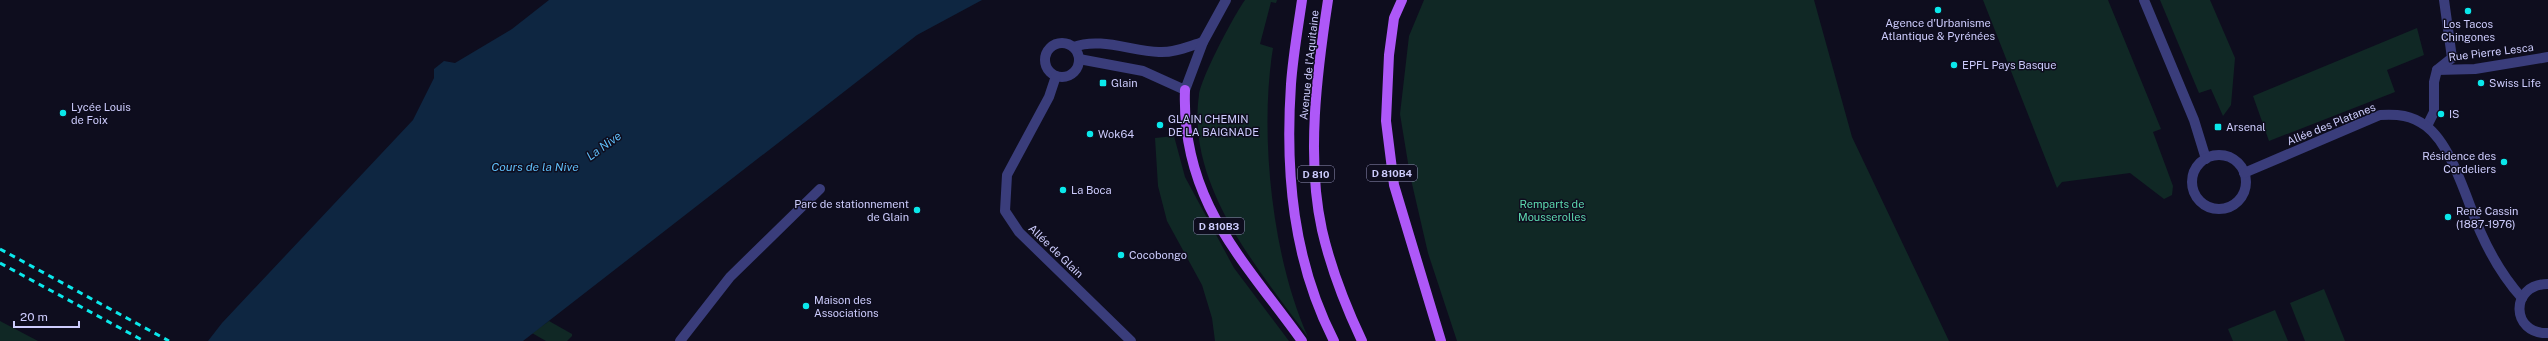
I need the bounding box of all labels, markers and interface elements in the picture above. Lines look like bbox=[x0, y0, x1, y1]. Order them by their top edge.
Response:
marker: Agence d'Urbanisme Atlantique & Pyrénées bbox=[1933, 5, 1943, 15]
marker: Los Tacos Chingones bbox=[2463, 6, 2473, 16]
street label: Avenue de l'Aquitaine bbox=[1297, 10, 1321, 120]
place label: Agence d'Urbanisme Atlantique & Pyrénées bbox=[1881, 17, 1995, 42]
place label: Los Tacos Chingones bbox=[2441, 18, 2495, 43]
street label: Rue Pierre Lesca bbox=[2448, 41, 2534, 63]
place label: EPFL Pays Basque bbox=[1962, 59, 2056, 71]
marker: EPFL Pays Basque bbox=[1949, 60, 1959, 70]
place label: Glain bbox=[1111, 77, 1138, 89]
place label: Swiss Life bbox=[2489, 77, 2541, 89]
marker: Glain bbox=[1098, 78, 1108, 88]
marker: Swiss Life bbox=[2476, 78, 2486, 88]
place label: Lycée Louis de Foix bbox=[71, 101, 131, 126]
street label: Allée des Platanes bbox=[2285, 101, 2377, 147]
marker: Lycée Louis de Foix bbox=[58, 108, 68, 118]
place label: IS bbox=[2449, 108, 2459, 120]
marker: IS bbox=[2436, 109, 2446, 119]
place label: GLAIN CHEMIN DE LA BAIGNADE bbox=[1168, 113, 1259, 138]
marker: GLAIN CHEMIN DE LA BAIGNADE bbox=[1155, 120, 1165, 130]
place label: Arsenal bbox=[2226, 121, 2266, 133]
marker: Arsenal bbox=[2213, 122, 2223, 132]
water label: La Nive bbox=[584, 128, 625, 163]
place label: Wok64 bbox=[1098, 128, 1134, 140]
marker: Wok64 bbox=[1085, 129, 1095, 139]
place label: Résidence des Cordeliers bbox=[2422, 150, 2496, 175]
marker: Résidence des Cordeliers bbox=[2499, 157, 2509, 167]
water label: Cours de la Nive bbox=[491, 160, 579, 174]
road number: D 810B4 bbox=[1367, 165, 1417, 181]
road number: D 810 bbox=[1298, 166, 1334, 182]
place label: La Boca bbox=[1071, 184, 1112, 196]
marker: La Boca bbox=[1058, 185, 1068, 195]
place label: Parc de stationnement de Glain bbox=[794, 198, 909, 223]
park label: Remparts de Mousserolles bbox=[1518, 198, 1586, 223]
marker: Parc de stationnement de Glain bbox=[912, 205, 922, 215]
place label: René Cassin (1887-1976) bbox=[2456, 205, 2518, 230]
marker: René Cassin (1887-1976) bbox=[2443, 212, 2453, 222]
road number: D 810B3 bbox=[1194, 218, 1244, 234]
street label: Allée de Glain bbox=[1026, 222, 1086, 280]
place label: Cocobongo bbox=[1129, 249, 1187, 261]
marker: Cocobongo bbox=[1116, 250, 1126, 260]
place label: Maison des Associations bbox=[814, 294, 879, 319]
marker: Maison des Associations bbox=[801, 301, 811, 311]
scale bar bbox=[14, 303, 79, 329]
text: 20 m bbox=[20, 310, 48, 324]

